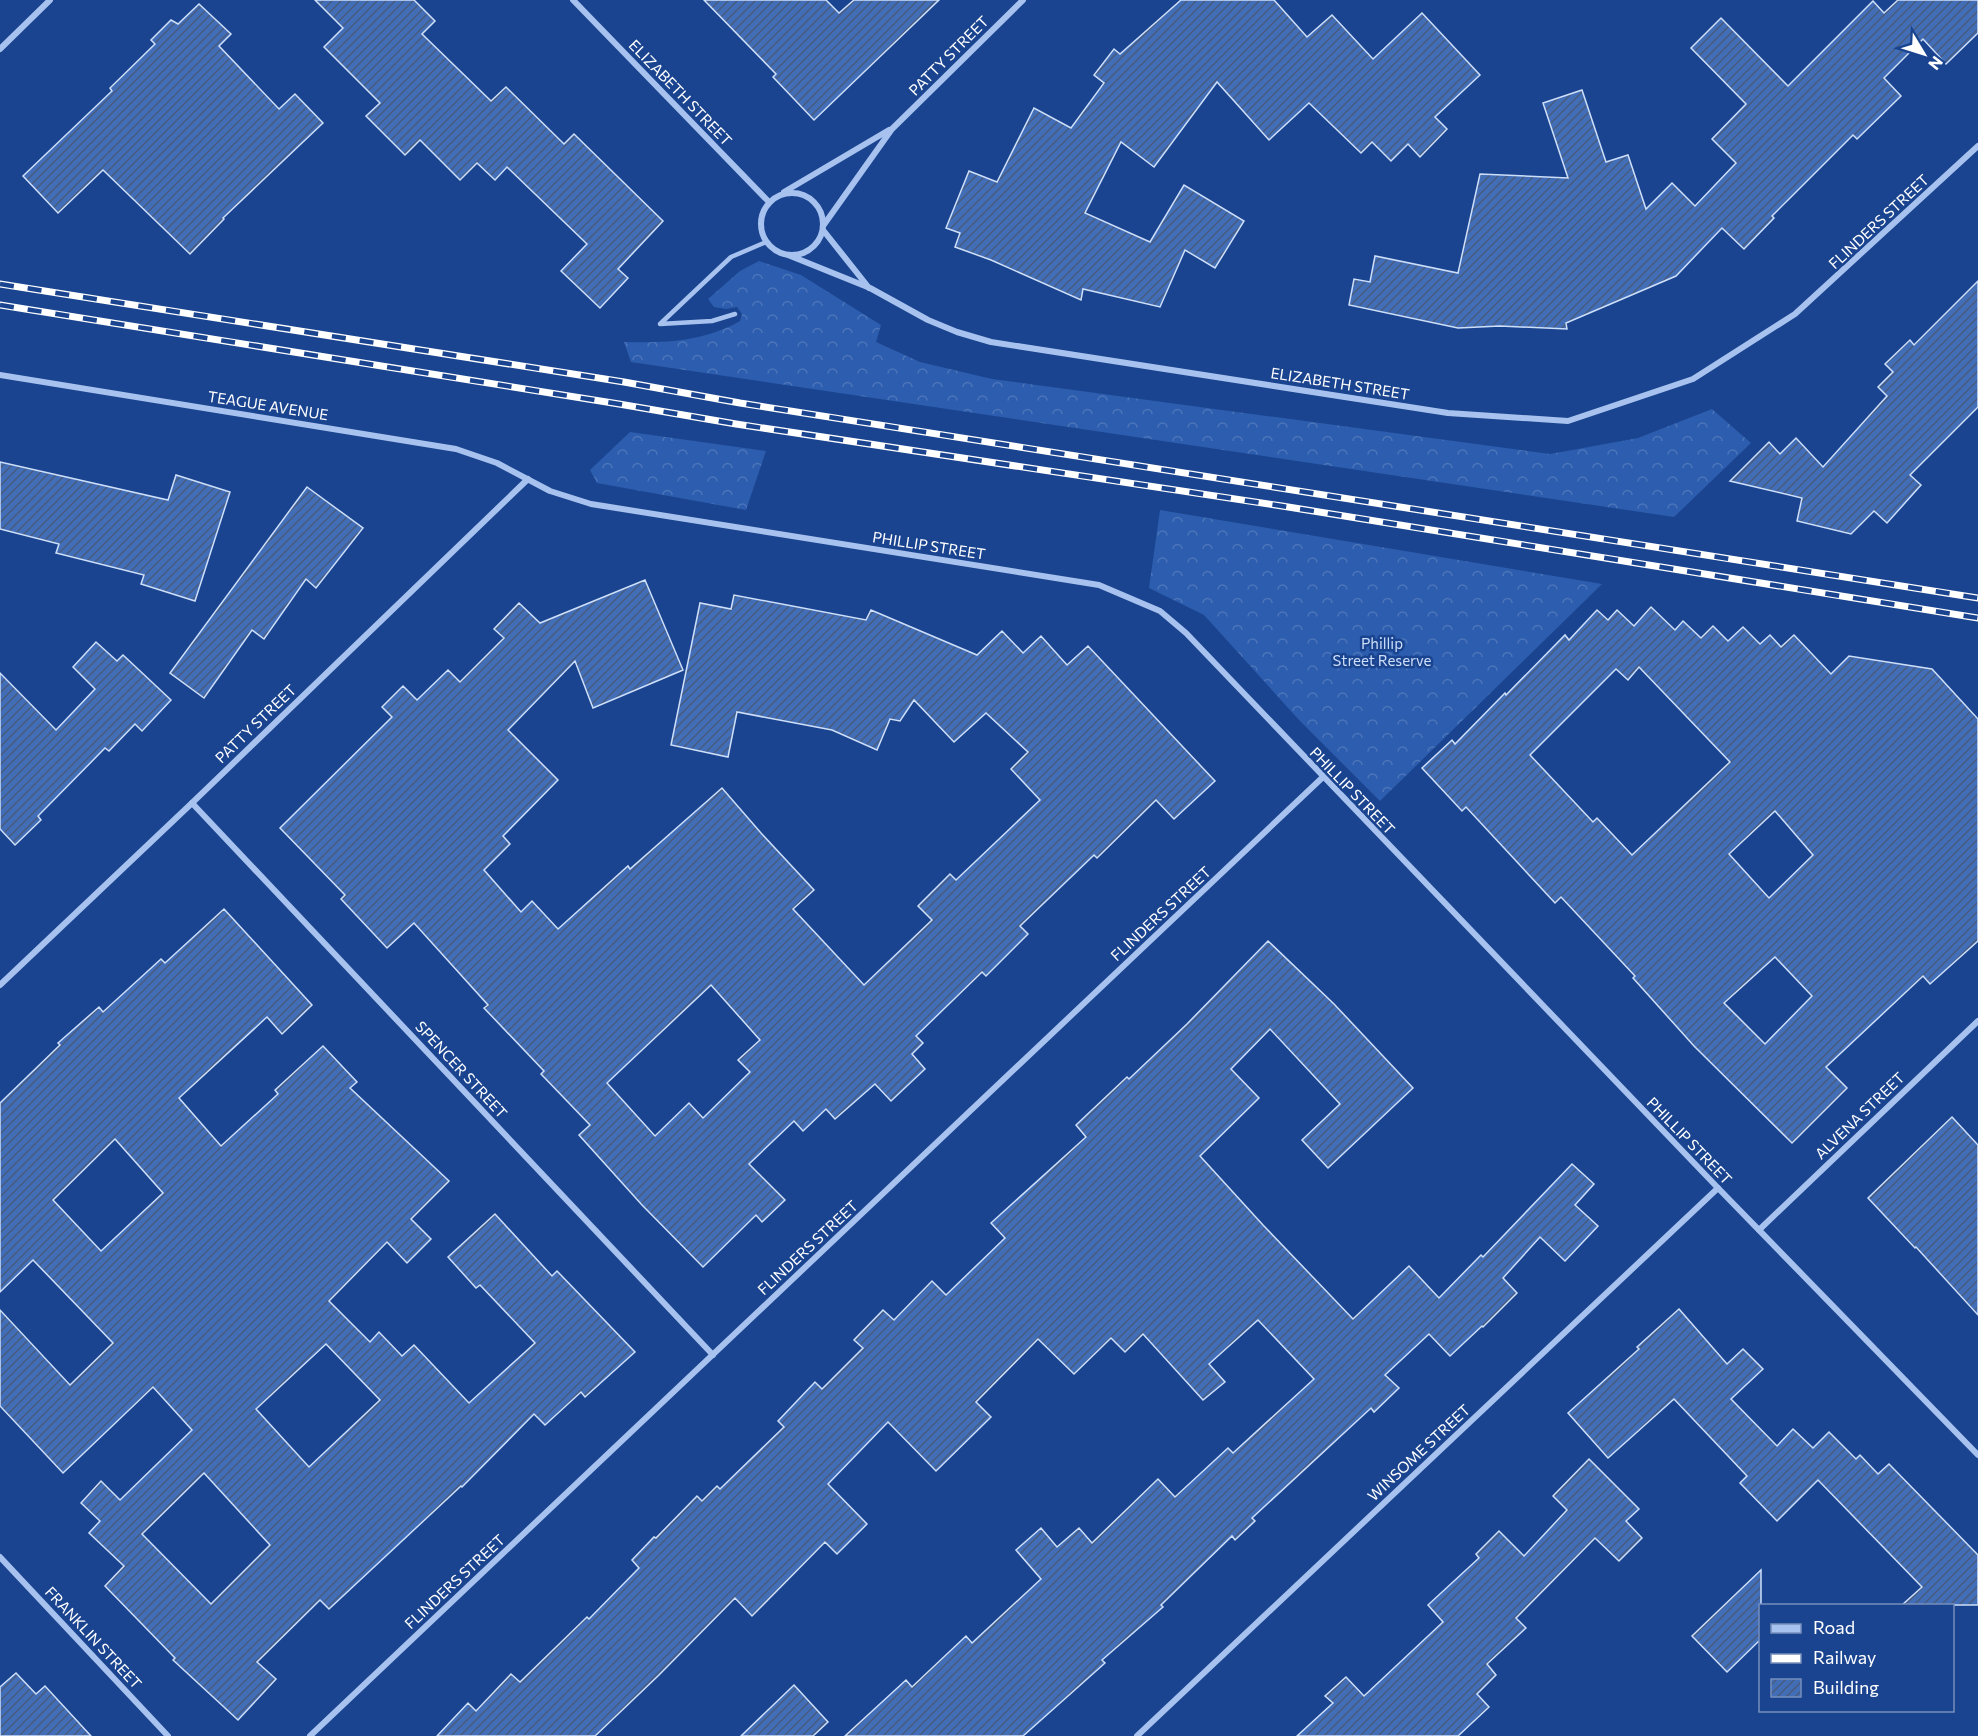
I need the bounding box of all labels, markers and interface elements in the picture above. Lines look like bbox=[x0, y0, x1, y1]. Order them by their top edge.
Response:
street label: PATTY STREET bbox=[905, 11, 992, 99]
north arrow bbox=[1894, 24, 1954, 84]
street label: ELIZABETH STREET bbox=[626, 36, 736, 149]
text: N bbox=[1925, 53, 1947, 74]
street label: FLINDERS STREET bbox=[1825, 170, 1932, 272]
street label: ELIZABETH STREET bbox=[1270, 363, 1411, 403]
street label: TEAGUE AVENUE bbox=[207, 387, 330, 423]
street label: PHILLIP STREET bbox=[871, 527, 987, 563]
park label: Phillip Street Reserve bbox=[1333, 634, 1431, 669]
street label: PATTY STREET bbox=[211, 680, 300, 766]
street label: PHILLIP STREET bbox=[1307, 743, 1399, 838]
street label: FLINDERS STREET bbox=[1107, 862, 1214, 964]
street label: SPENCER STREET bbox=[412, 1017, 512, 1122]
street label: ALVENA STREET bbox=[1811, 1068, 1908, 1162]
street label: PHILLIP STREET bbox=[1644, 1093, 1736, 1188]
street label: FLINDERS STREET bbox=[754, 1196, 861, 1298]
street label: WINSOME STREET bbox=[1363, 1400, 1474, 1504]
street label: FLINDERS STREET bbox=[401, 1530, 508, 1632]
street label: FRANKLIN STREET bbox=[42, 1583, 146, 1692]
legend bbox=[1759, 1604, 1954, 1712]
text: Road bbox=[1813, 1616, 1855, 1638]
text: Railway bbox=[1813, 1646, 1876, 1668]
text: Building bbox=[1813, 1676, 1879, 1698]

